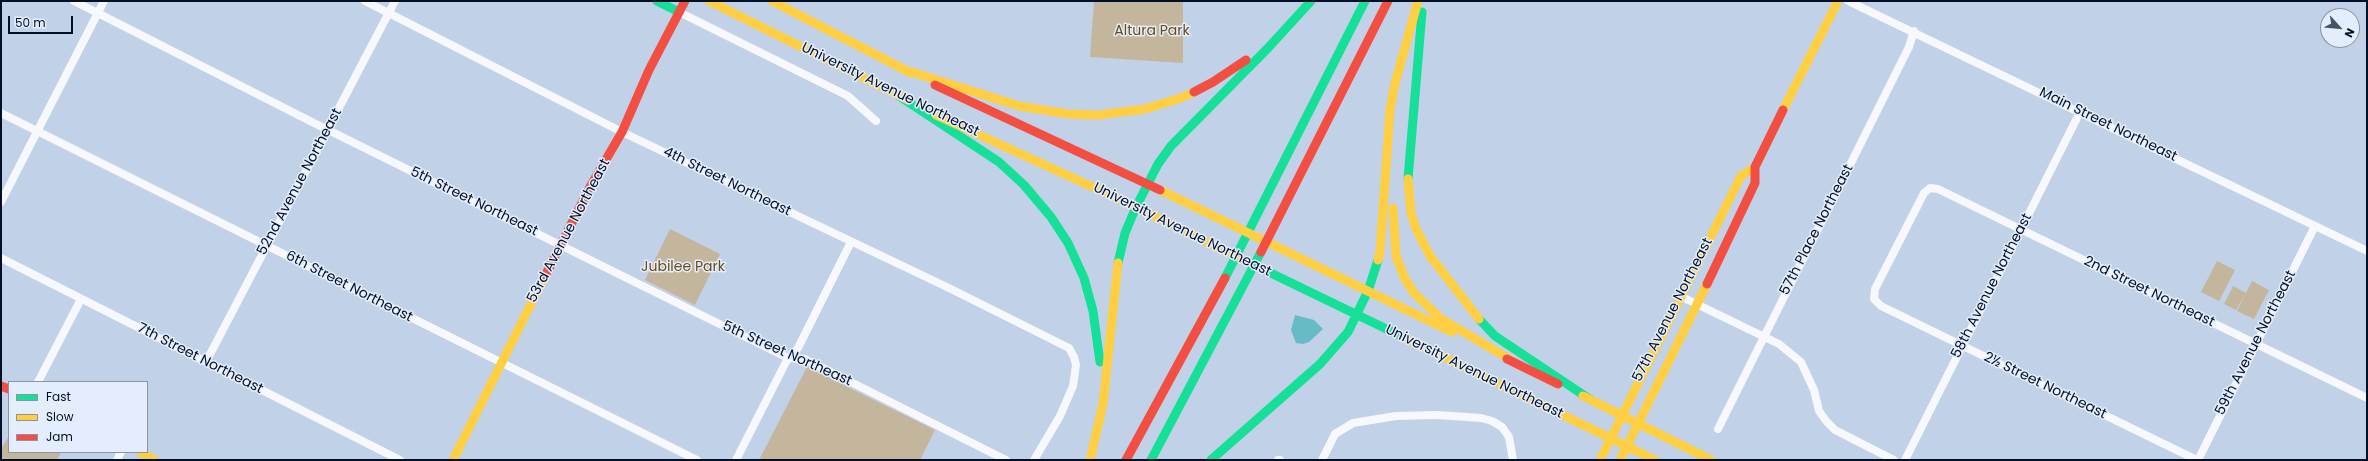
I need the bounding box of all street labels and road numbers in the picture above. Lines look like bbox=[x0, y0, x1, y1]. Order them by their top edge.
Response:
street label: University Avenue Northeast bbox=[798, 39, 982, 141]
street label: Main Street Northeast bbox=[2036, 84, 2180, 166]
street label: 52nd Avenue Northeast bbox=[254, 106, 346, 258]
street label: 4th Street Northeast bbox=[660, 144, 794, 220]
street label: 53rd Avenue Northeast bbox=[524, 156, 614, 306]
street label: 57th Place Northeast bbox=[1777, 162, 1857, 298]
street label: 5th Street Northeast bbox=[407, 164, 541, 240]
street label: University Avenue Northeast bbox=[1090, 179, 1274, 281]
street label: 58th Avenue Northeast bbox=[1948, 211, 2036, 361]
street label: 57th Avenue Northeast bbox=[1629, 235, 1717, 385]
street label: 6th Street Northeast bbox=[283, 248, 415, 326]
street label: 2nd Street Northeast bbox=[2081, 253, 2217, 331]
street label: 59th Avenue Northeast bbox=[2212, 268, 2300, 418]
street label: 5th Street Northeast bbox=[720, 318, 854, 390]
street label: 7th Street Northeast bbox=[134, 320, 266, 398]
street label: University Avenue Northeast bbox=[1382, 321, 1566, 423]
street label: 2½ Street Northeast bbox=[1981, 349, 2109, 423]

